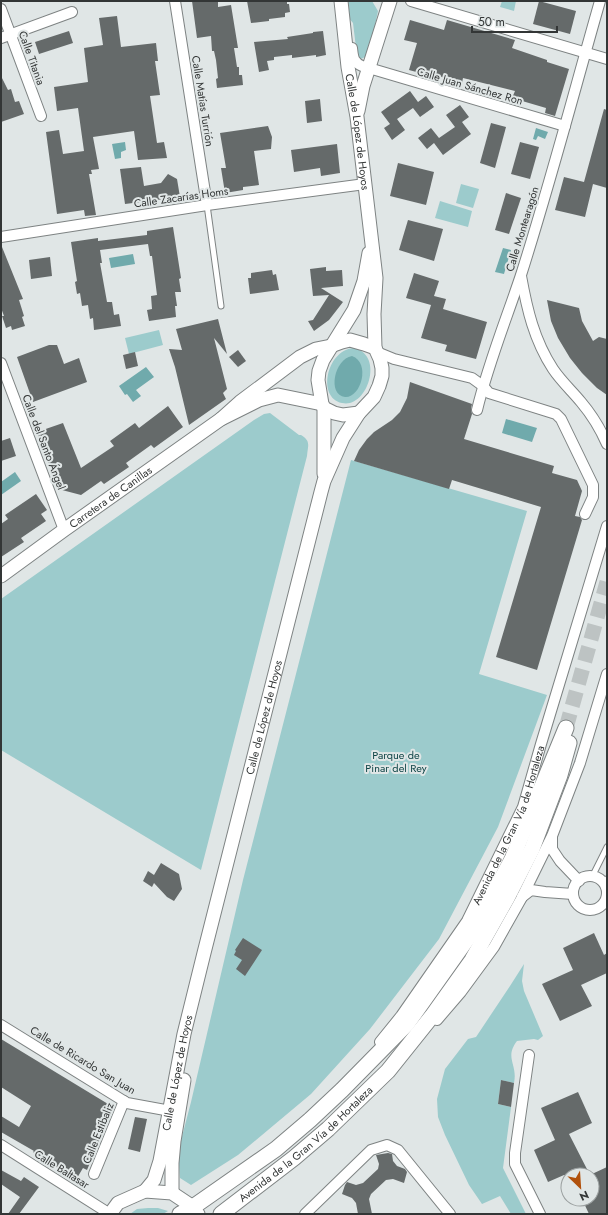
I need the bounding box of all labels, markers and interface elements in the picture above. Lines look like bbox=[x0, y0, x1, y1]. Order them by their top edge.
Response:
scale bar bbox=[472, 8, 557, 34]
text: 50 m bbox=[478, 13, 505, 31]
street label: Calle Titania bbox=[15, 29, 49, 87]
street label: Calle Matías Turrión bbox=[188, 54, 218, 148]
street label: Calle Juan Sánchez Ron bbox=[415, 63, 525, 109]
street label: Calle de López de Hoyos bbox=[341, 72, 374, 192]
street label: Calle Zacarías Homs bbox=[133, 182, 230, 212]
street label: Calle Montearagón bbox=[501, 184, 543, 274]
street label: Calle del Santo Ángel bbox=[18, 392, 70, 492]
street label: Carretera de Canillas bbox=[66, 462, 156, 532]
street label: Calle de López de Hoyos bbox=[242, 658, 286, 776]
street label: Avenida de la Gran Vía de Hortaleza bbox=[468, 743, 548, 907]
park label: Parque de Pinar del Rey bbox=[365, 747, 427, 776]
street label: Calle de López de Hoyos bbox=[158, 1013, 197, 1132]
street label: Calle de Ricardo San Juan bbox=[27, 1022, 139, 1098]
street label: Avenida de la Gran Vía de Hortaleza bbox=[235, 1082, 376, 1206]
street label: Calle Estíbaliz bbox=[78, 1100, 118, 1166]
street label: Calle Baltasar bbox=[31, 1146, 93, 1192]
north arrow bbox=[560, 1167, 600, 1207]
text: N bbox=[577, 1187, 592, 1205]

